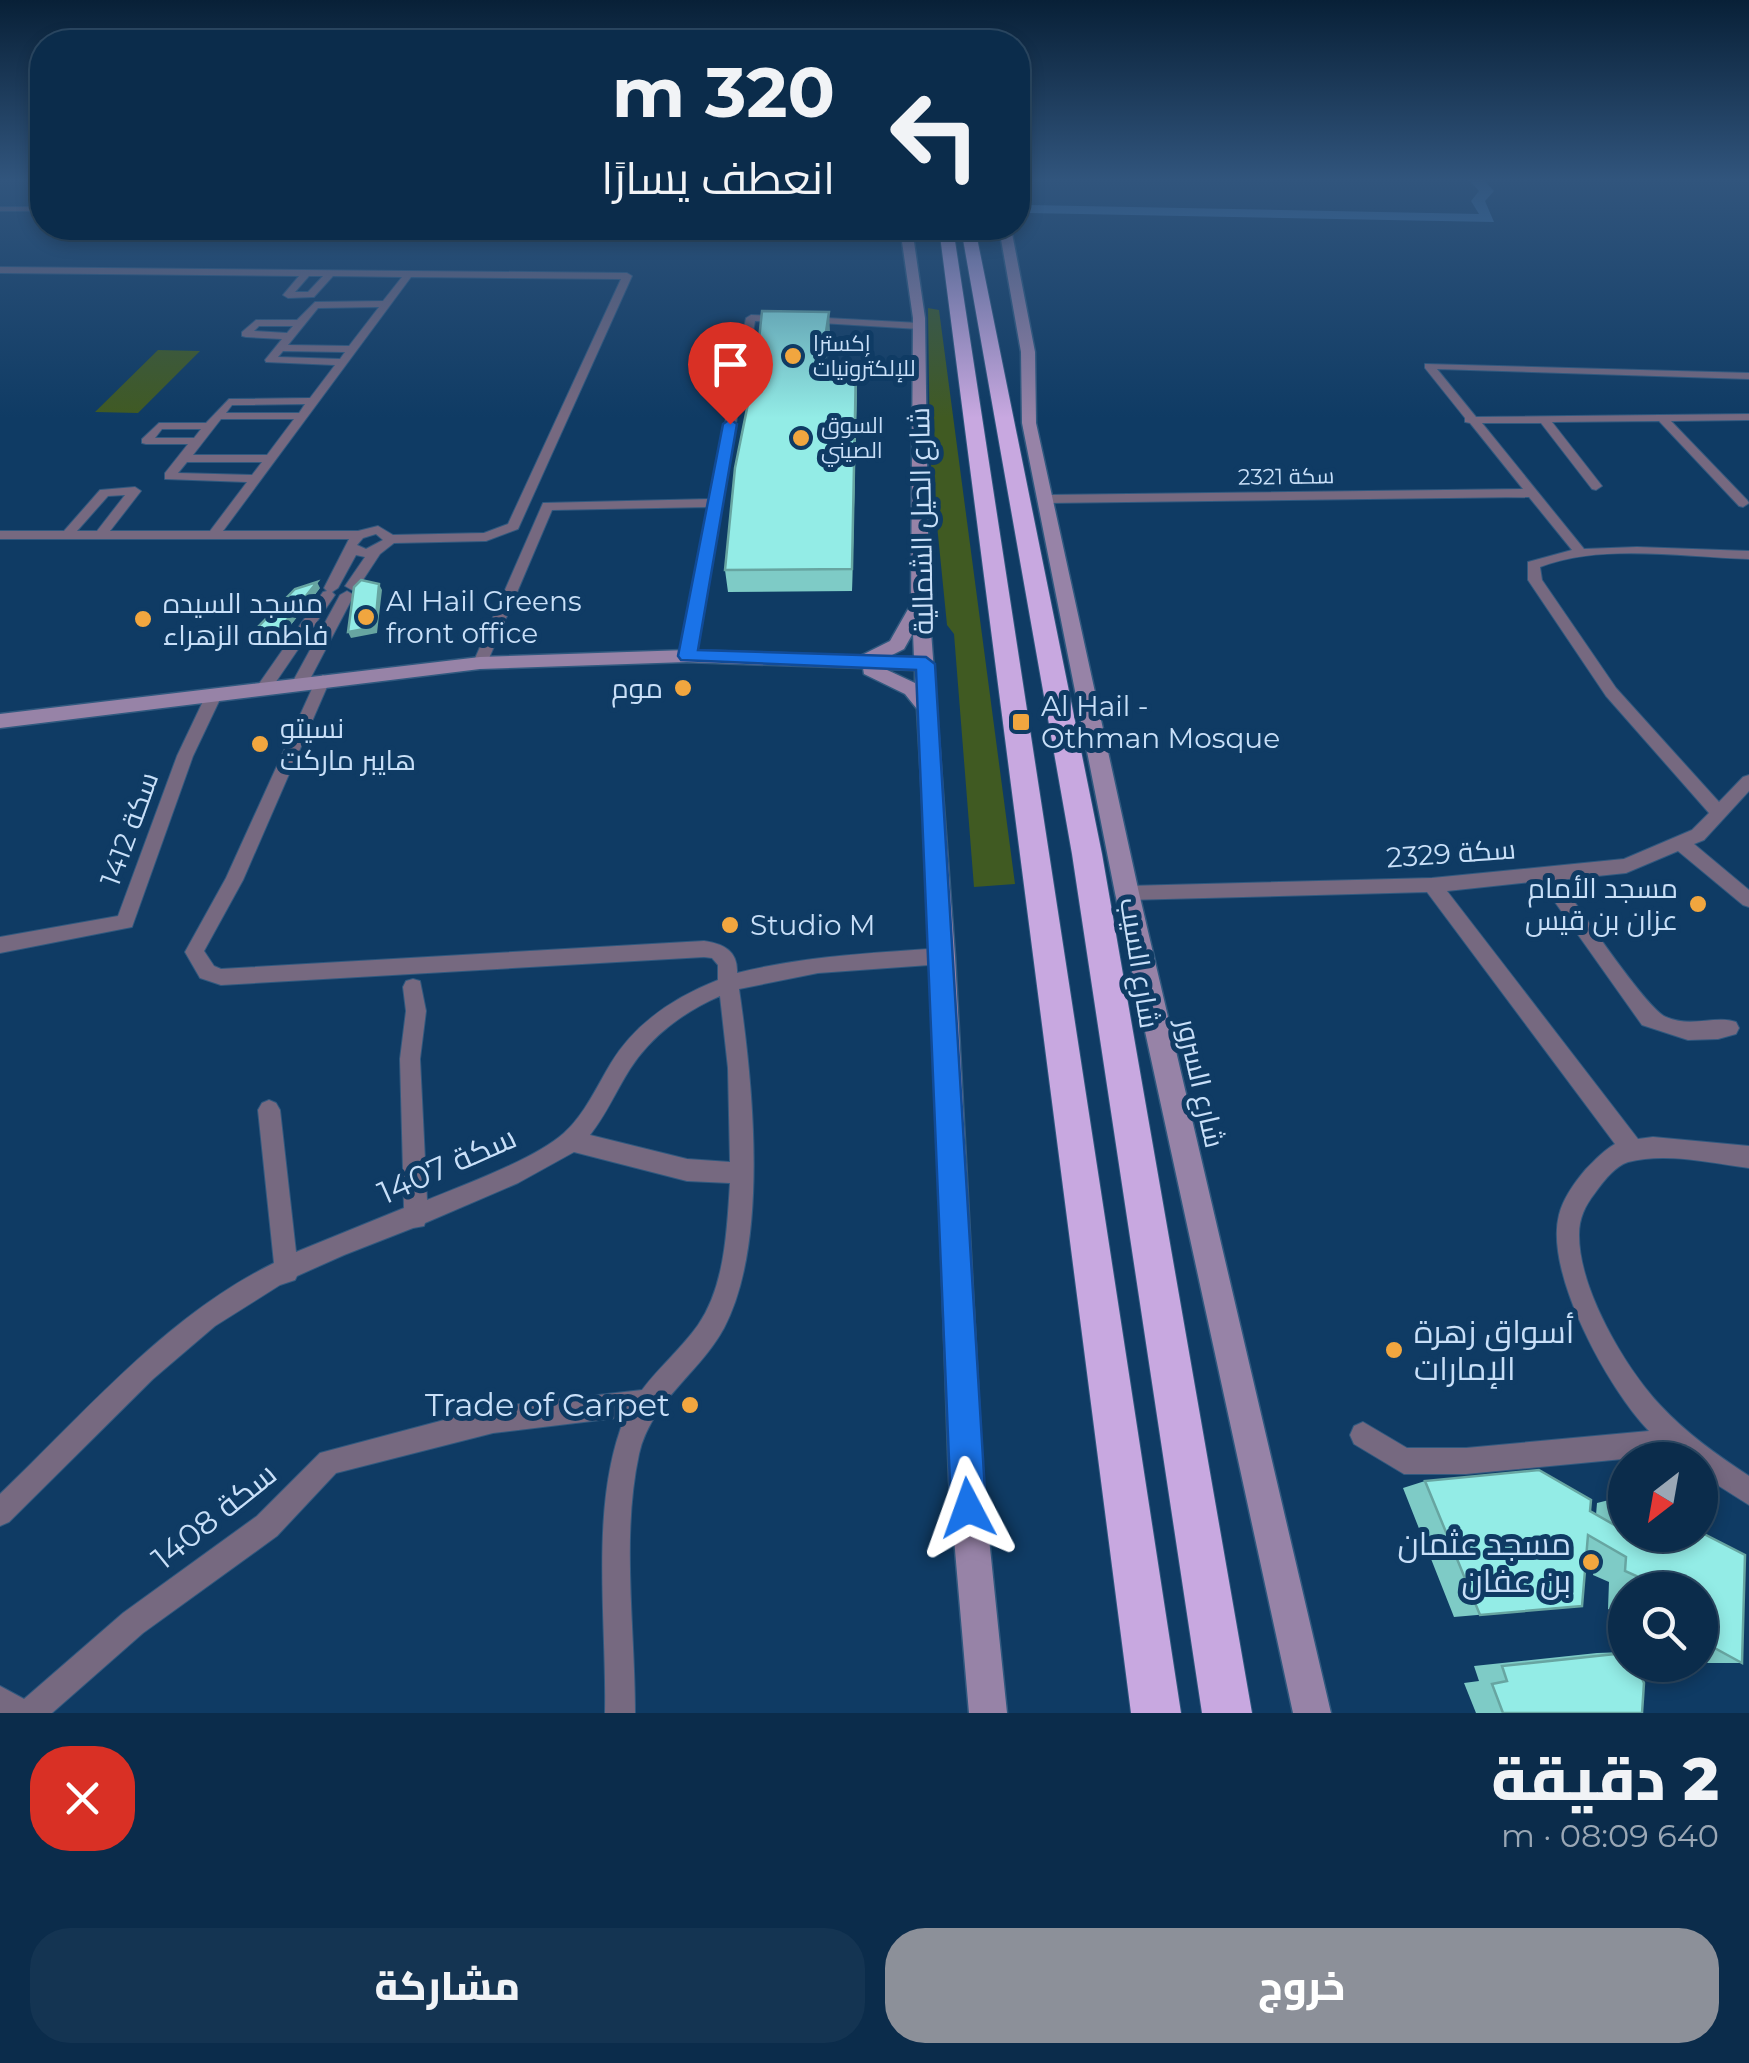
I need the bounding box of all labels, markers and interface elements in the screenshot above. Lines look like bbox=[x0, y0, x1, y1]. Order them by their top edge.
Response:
text: 320 m bbox=[612, 49, 835, 135]
icon: left bbox=[870, 70, 1000, 200]
text: انعطف يسارًا bbox=[601, 150, 835, 205]
pin bbox=[688, 322, 773, 425]
place label: إكسترا للإلكترونيات bbox=[813, 330, 916, 383]
icon: arrive bbox=[703, 337, 758, 392]
marker: إكسترا للإلكترونيات bbox=[782, 345, 804, 367]
street label: شارع الحيل الشمالية bbox=[902, 407, 942, 635]
place label: السوق الصيني bbox=[821, 412, 884, 467]
marker: السوق الصيني bbox=[790, 427, 812, 449]
street label: سكة 2321 bbox=[1238, 462, 1334, 491]
place label: Al Hail Greens front office bbox=[386, 584, 582, 650]
place label: مسجد السيده فاطمه الزهراء bbox=[163, 586, 329, 652]
marker: Al Hail Greens front office bbox=[355, 606, 377, 628]
marker: مسجد السيده فاطمه الزهراء bbox=[132, 608, 154, 630]
place label: موم bbox=[611, 671, 663, 708]
marker: موم bbox=[672, 677, 694, 699]
place label: Al Hail - Othman Mosque bbox=[1041, 689, 1280, 755]
place label: نسيتو هايبر ماركت bbox=[280, 711, 416, 777]
marker: Al Hail - Othman Mosque bbox=[1010, 711, 1032, 733]
marker: نسيتو هايبر ماركت bbox=[249, 733, 271, 755]
street label: سكة 1412 bbox=[93, 767, 165, 891]
street label: سكة 2329 bbox=[1385, 832, 1517, 874]
place label: مسجد الأمام عزان بن قيس bbox=[1525, 871, 1678, 937]
marker: مسجد الأمام عزان بن قيس bbox=[1687, 893, 1709, 915]
street label: شارع السيب bbox=[1111, 895, 1167, 1031]
place label: Studio M bbox=[750, 908, 876, 942]
marker: Studio M bbox=[719, 914, 741, 936]
street label: شارع السرور bbox=[1167, 1013, 1232, 1151]
street label: سكة 1407 bbox=[372, 1117, 522, 1212]
place label: أسواق زهرة الإمارات bbox=[1414, 1312, 1574, 1389]
marker: أسواق زهرة الإمارات bbox=[1383, 1339, 1405, 1361]
place label: Trade of Carpet bbox=[425, 1385, 670, 1424]
marker: Trade of Carpet bbox=[679, 1394, 701, 1416]
north arrow bbox=[1608, 1442, 1718, 1552]
map controls bbox=[1608, 1442, 1718, 1682]
street label: سكة 1408 bbox=[144, 1454, 284, 1578]
position arrow bbox=[916, 1456, 1020, 1560]
place label: مسجد عثمان بن عفان bbox=[1397, 1524, 1571, 1600]
marker: مسجد عثمان بن عفان bbox=[1580, 1551, 1602, 1573]
button: search bbox=[1608, 1572, 1718, 1682]
text: 2 دقيقة bbox=[1491, 1742, 1719, 1815]
button: close bbox=[30, 1746, 135, 1851]
text: 640 m · 08:09 bbox=[1501, 1816, 1719, 1855]
button: مشاركة bbox=[30, 1928, 865, 2043]
button: خروج bbox=[885, 1928, 1719, 2043]

